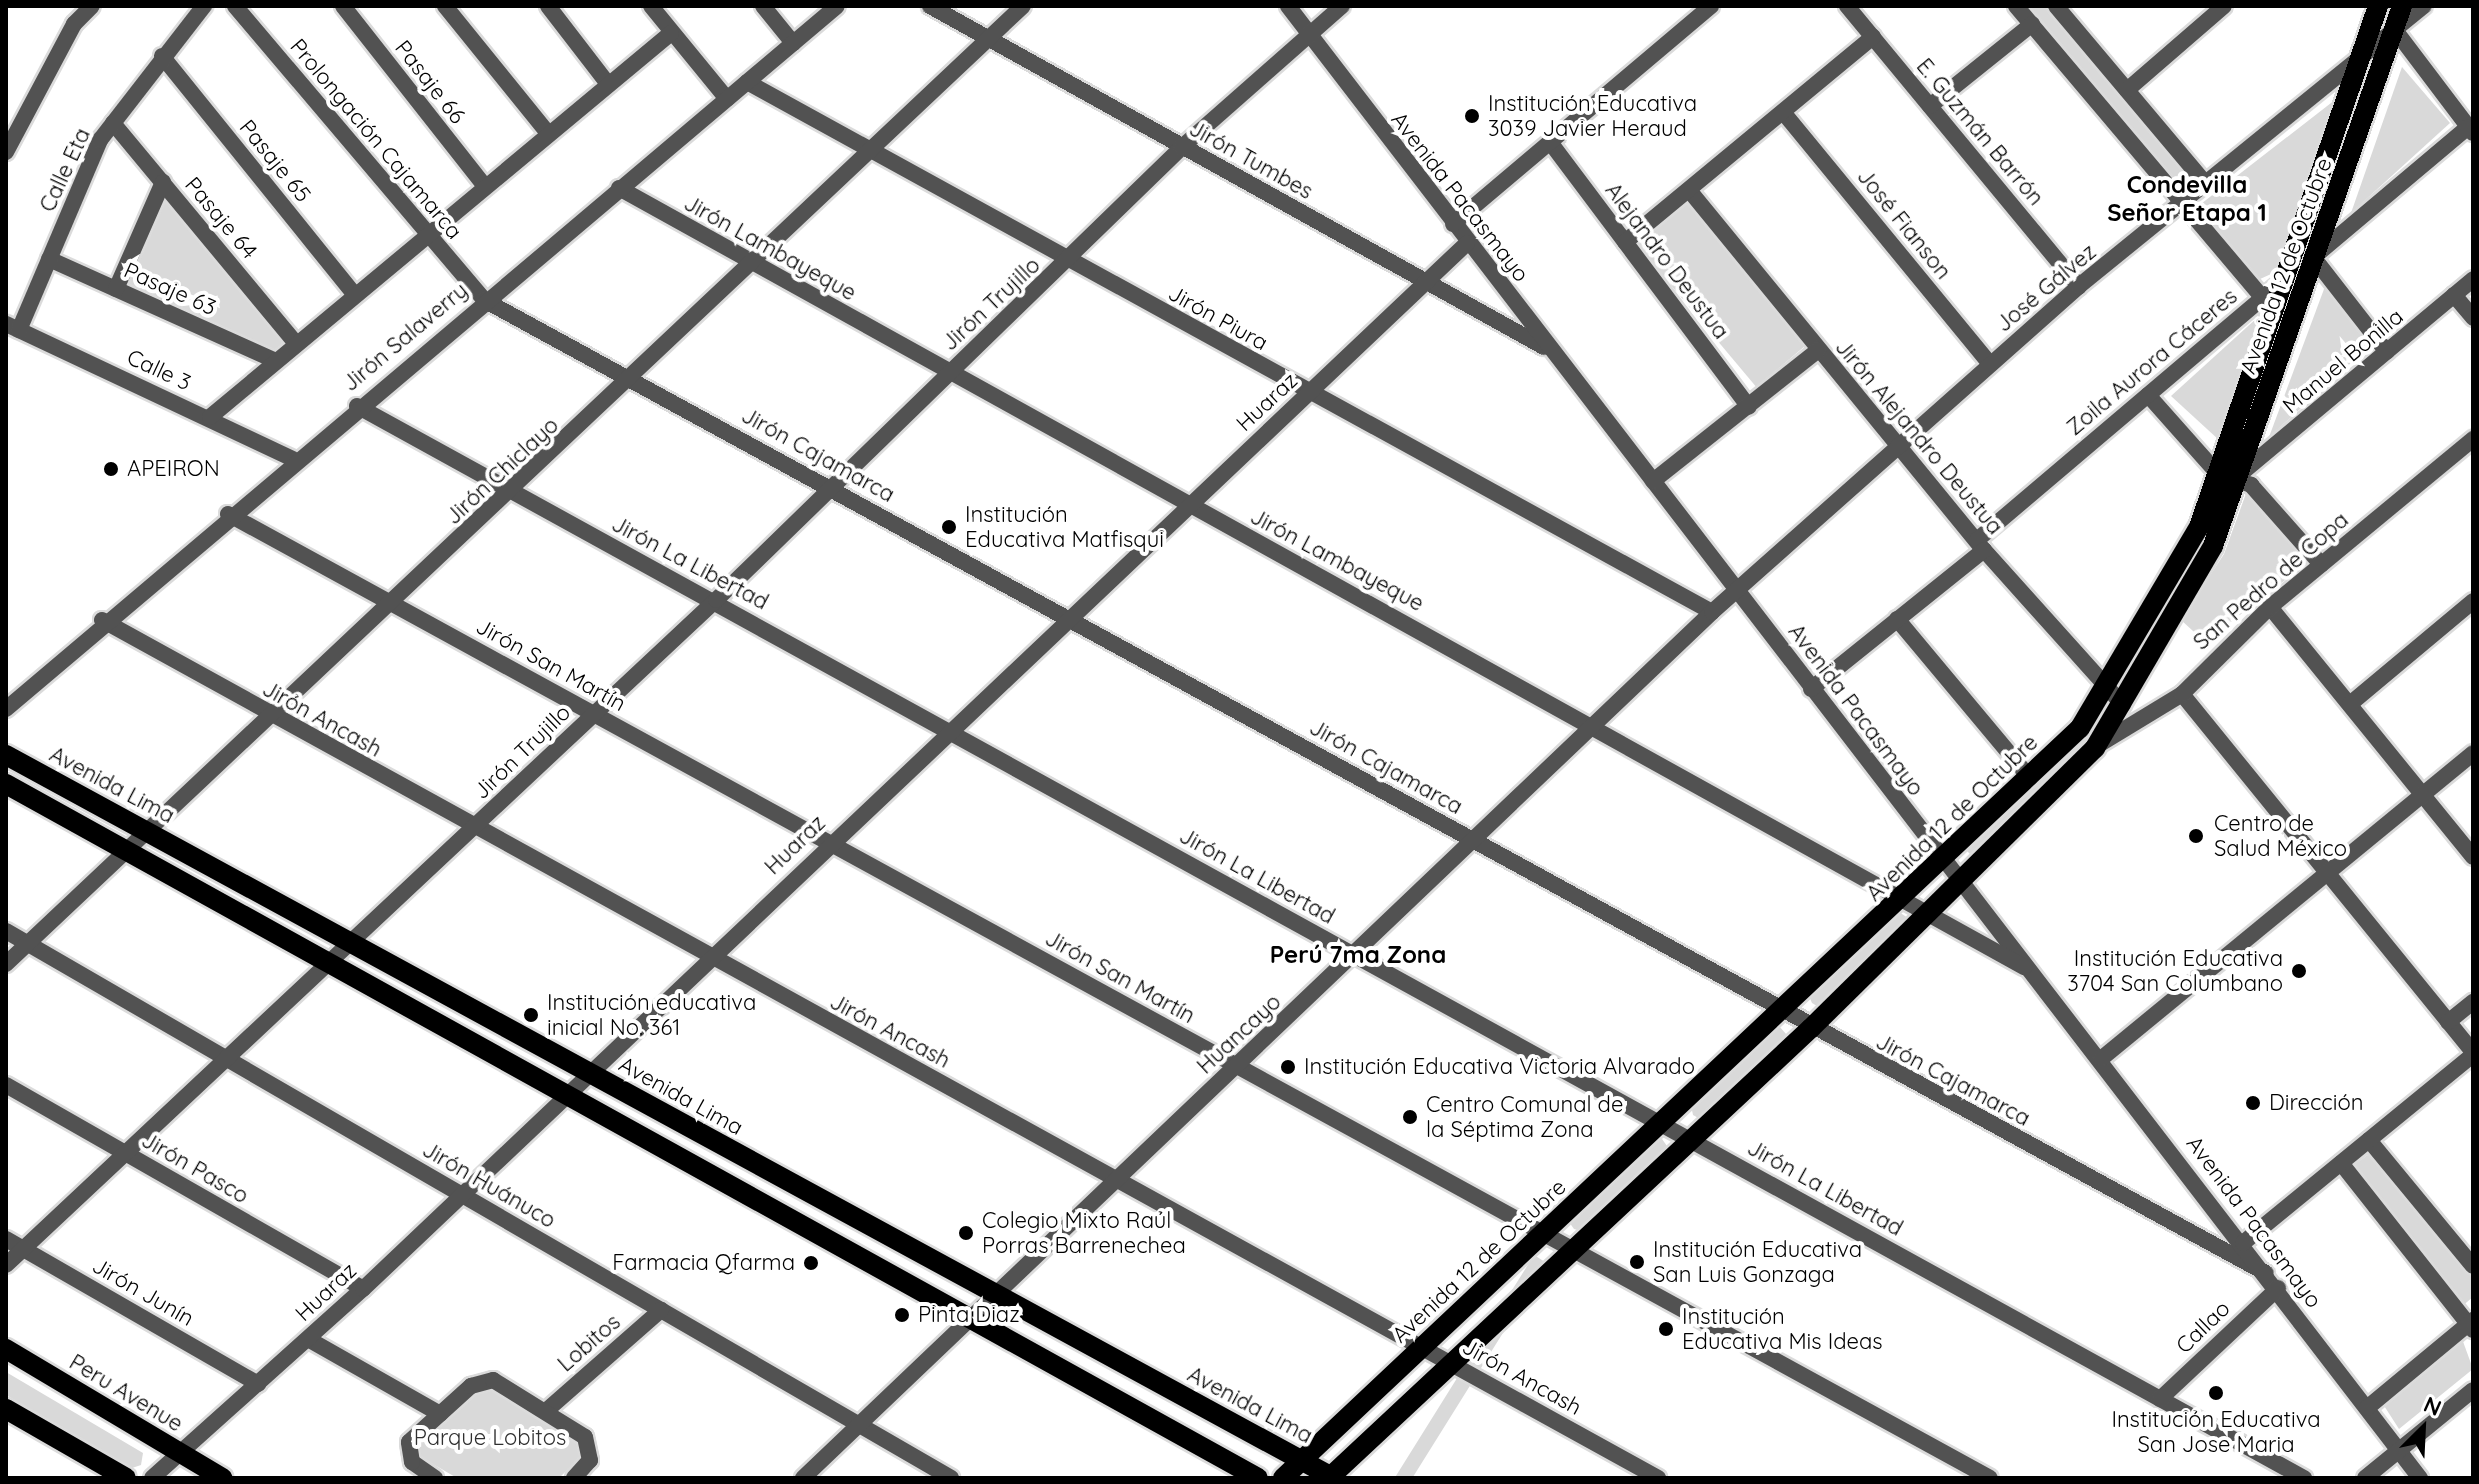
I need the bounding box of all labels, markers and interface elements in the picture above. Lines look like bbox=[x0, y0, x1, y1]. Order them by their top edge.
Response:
street label: Prolongación Cajamarca bbox=[284, 33, 468, 245]
street label: Pasaje 66 bbox=[389, 35, 471, 129]
street label: E. Guzmán Barrón bbox=[1911, 53, 2049, 211]
place label: Institución Educativa 3039 Javier Heraud bbox=[1488, 90, 1697, 142]
street label: Avenida Pacasmayo bbox=[1386, 107, 1534, 287]
marker: Institución Educativa 3039 Javier Heraud bbox=[1463, 107, 1481, 125]
street label: Pasaje 65 bbox=[234, 114, 316, 208]
street label: Jirón Tumbes bbox=[1185, 115, 1317, 205]
street label: Calle Eta bbox=[34, 124, 96, 216]
street label: Avenida 12 de Octubre bbox=[2235, 154, 2337, 378]
street label: José Fianson bbox=[1852, 164, 1956, 284]
district label: Condevilla Señor Etapa 1 bbox=[2107, 171, 2267, 227]
street label: Pasaje 64 bbox=[179, 172, 263, 264]
street label: Alejandro Deustua bbox=[1600, 178, 1734, 344]
street label: Jirón Lambayeque bbox=[679, 190, 861, 306]
street label: José Gálvez bbox=[1991, 238, 2101, 338]
street label: Jirón Trujillo bbox=[936, 252, 1046, 356]
street label: Pasaje 63 bbox=[120, 257, 220, 321]
street label: Jirón Salaverry bbox=[337, 277, 473, 397]
street label: Jirón Piura bbox=[1164, 280, 1272, 356]
street label: Zoila Aurora Cáceres bbox=[2062, 283, 2242, 441]
street label: Manuel Bonilla bbox=[2278, 303, 2408, 419]
street label: Jirón Alejandro Deustua bbox=[1830, 334, 2008, 540]
street label: Calle 3 bbox=[123, 344, 195, 396]
street label: Huaraz bbox=[1231, 367, 1303, 437]
street label: Jirón Cajamarca bbox=[737, 402, 899, 508]
street label: Jirón Chiclayo bbox=[440, 412, 564, 530]
place label: APEIRON bbox=[127, 456, 220, 482]
marker: APEIRON bbox=[102, 460, 120, 478]
place label: Institución Educativa Matfisqui bbox=[965, 501, 1164, 552]
street label: Jirón Lambayeque bbox=[1246, 503, 1428, 617]
street label: San Pedro de Copa bbox=[2188, 507, 2354, 655]
street label: Jirón La Libertad bbox=[607, 511, 773, 615]
marker: Institución Educativa Matfisqui bbox=[940, 518, 958, 536]
street label: Jirón San Martín bbox=[472, 613, 630, 717]
street label: Avenida Pacasmayo bbox=[1783, 619, 1929, 801]
street label: Jirón Ancash bbox=[258, 675, 386, 763]
street label: Jirón Trujillo bbox=[468, 699, 576, 805]
street label: Jirón Cajamarca bbox=[1305, 714, 1467, 820]
street label: Avenida 12 de Octubre bbox=[1861, 729, 2043, 907]
street label: Avenida Lima bbox=[45, 741, 179, 829]
street label: Huaraz bbox=[759, 810, 831, 880]
place label: Centro de Salud México bbox=[2214, 810, 2347, 862]
street label: Jirón La Libertad bbox=[1175, 822, 1339, 930]
marker: Centro de Salud México bbox=[2185, 825, 2207, 847]
street label: Jirón San Martín bbox=[1041, 925, 1199, 1029]
district label: Perú 7ma Zona bbox=[1270, 941, 1446, 969]
place label: Institución Educativa 3704 San Columbano bbox=[2067, 945, 2283, 996]
marker: Institución Educativa 3704 San Columbano bbox=[2290, 962, 2308, 980]
street label: Jirón Ancash bbox=[825, 988, 955, 1074]
place label: Institución educativa inicial No. 361 bbox=[547, 989, 756, 1040]
street label: Huancayo bbox=[1192, 989, 1286, 1079]
marker: Institución educativa inicial No. 361 bbox=[522, 1006, 540, 1024]
street label: Jirón Cajamarca bbox=[1871, 1028, 2035, 1132]
street label: Avenida Lima bbox=[614, 1051, 748, 1141]
place label: Institución Educativa Victoria Alvarado bbox=[1304, 1054, 1695, 1080]
marker: Institución Educativa Victoria Alvarado bbox=[1279, 1058, 1297, 1076]
place label: Dirección bbox=[2269, 1090, 2363, 1116]
place label: Centro Comunal de la Séptima Zona bbox=[1426, 1091, 1623, 1142]
marker: Dirección bbox=[2244, 1094, 2262, 1112]
marker: Centro Comunal de la Séptima Zona bbox=[1401, 1108, 1419, 1126]
street label: Jirón Pasco bbox=[137, 1127, 253, 1209]
street label: Avenida Pacasmayo bbox=[2181, 1131, 2327, 1313]
street label: Jirón La Libertad bbox=[1743, 1134, 1907, 1242]
street label: Jirón Huánuco bbox=[418, 1136, 560, 1234]
street label: Avenida 12 de Octubre bbox=[1387, 1174, 1571, 1348]
place label: Colegio Mixto Raúl Porras Barrenechea bbox=[982, 1207, 1186, 1258]
marker: Colegio Mixto Raúl Porras Barrenechea bbox=[957, 1224, 975, 1242]
place label: Institución Educativa San Luis Gonzaga bbox=[1653, 1236, 1862, 1288]
place label: Farmacia Qfarma bbox=[612, 1250, 795, 1276]
street label: Jirón Junín bbox=[87, 1252, 199, 1332]
marker: Institución Educativa San Luis Gonzaga bbox=[1628, 1253, 1646, 1271]
marker: Farmacia Qfarma bbox=[802, 1254, 820, 1272]
street label: Huaraz bbox=[290, 1257, 362, 1327]
street label: Callao bbox=[2171, 1295, 2235, 1359]
place label: Pinta Diaz bbox=[918, 1302, 1020, 1328]
place label: Institución Educativa Mis Ideas bbox=[1682, 1303, 1883, 1354]
marker: Pinta Diaz bbox=[893, 1306, 911, 1324]
street label: Lobitos bbox=[552, 1309, 626, 1377]
marker: Institución Educativa Mis Ideas bbox=[1657, 1320, 1675, 1338]
street label: Jirón Ancash bbox=[1458, 1333, 1586, 1421]
street label: Peru Avenue bbox=[65, 1349, 187, 1437]
street label: Avenida Lima bbox=[1183, 1361, 1317, 1449]
marker: Institución Educativa San Jose Maria bbox=[2207, 1384, 2225, 1402]
north arrow bbox=[2383, 1388, 2463, 1468]
text: N bbox=[2420, 1390, 2446, 1422]
place label: Institución Educativa San Jose Maria bbox=[2111, 1406, 2321, 1458]
park label: Parque Lobitos bbox=[414, 1425, 566, 1451]

